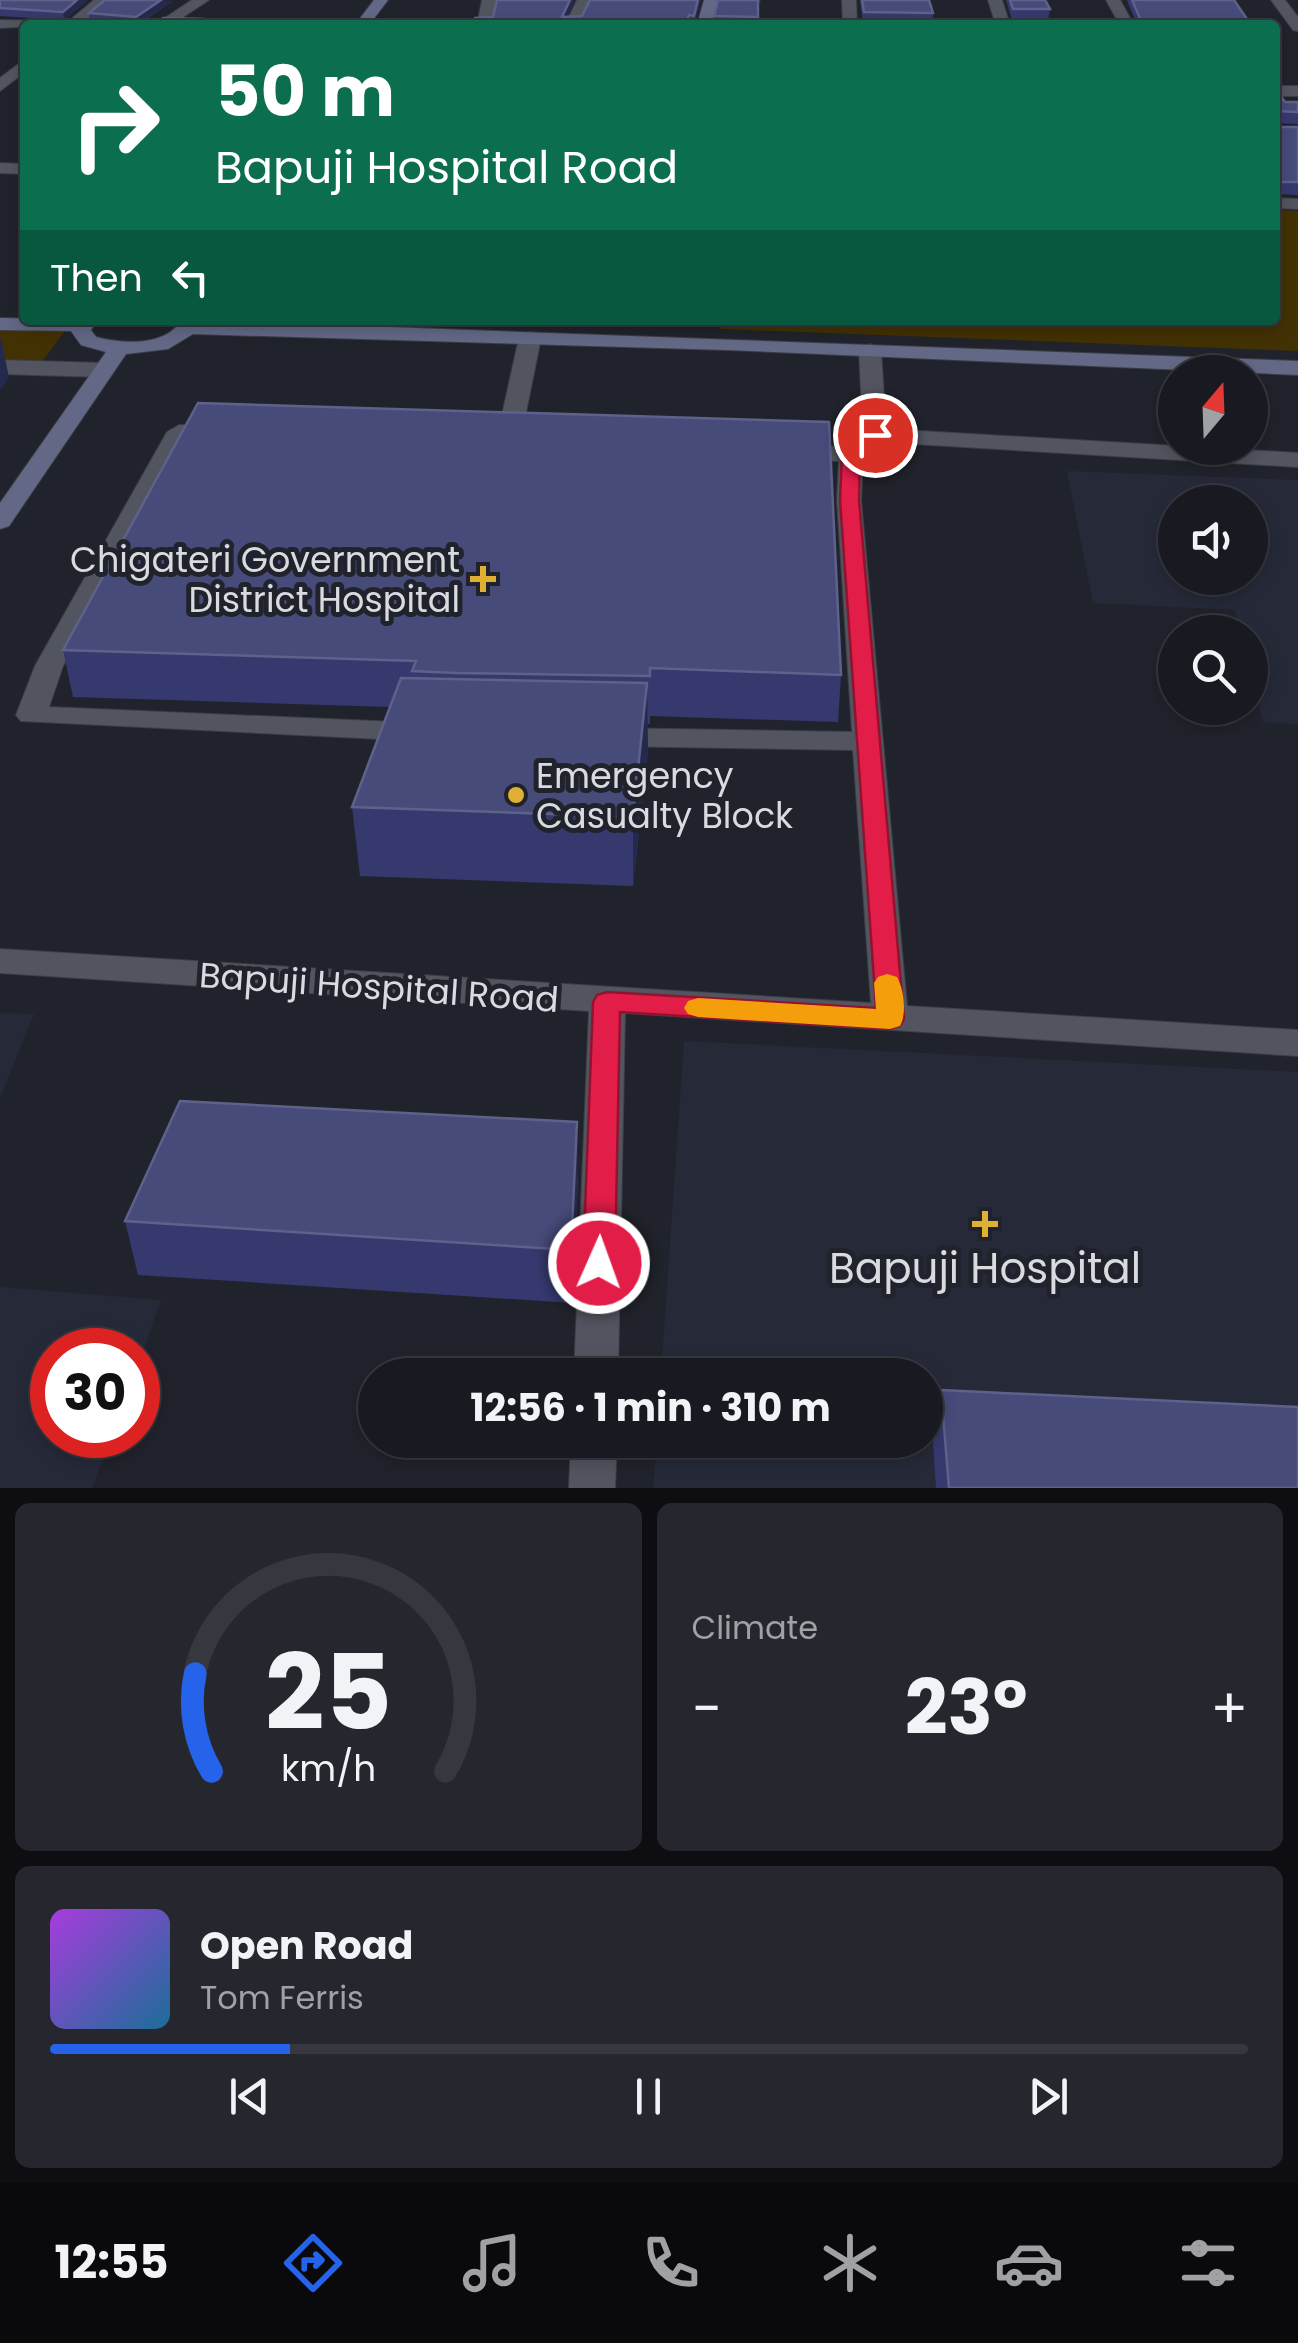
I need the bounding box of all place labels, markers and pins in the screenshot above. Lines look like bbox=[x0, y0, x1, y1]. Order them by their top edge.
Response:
pin bbox=[833, 393, 918, 478]
place label: Chigateri Government District Hospital bbox=[70, 535, 460, 624]
marker: Chigateri Government District Hospital bbox=[470, 566, 496, 592]
place label: Emergency Casualty Block bbox=[536, 751, 793, 840]
marker: Emergency Casualty Block bbox=[505, 784, 527, 806]
marker: Bapuji Hospital bbox=[972, 1211, 998, 1237]
place label: Bapuji Hospital bbox=[829, 1239, 1141, 1298]

